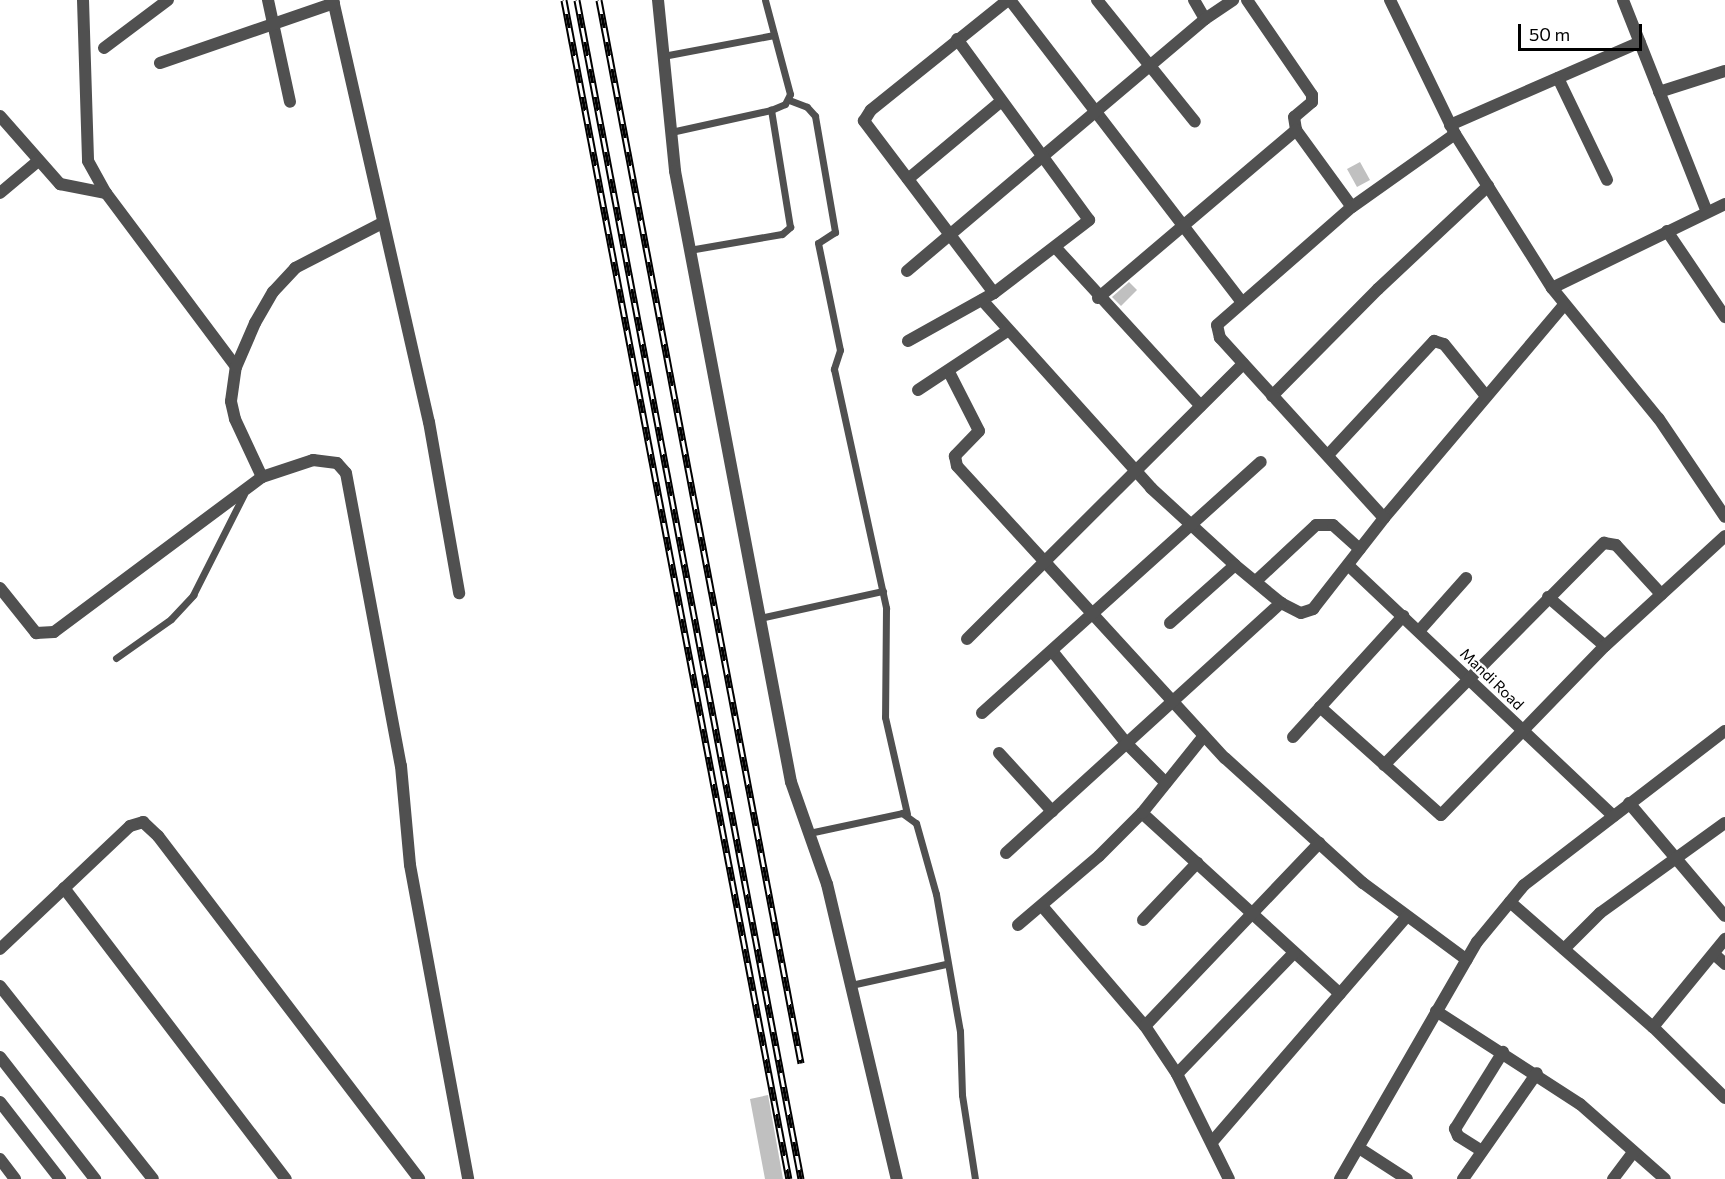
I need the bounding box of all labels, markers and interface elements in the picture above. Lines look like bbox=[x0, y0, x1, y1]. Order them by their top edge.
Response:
scale bar bbox=[1521, 12, 1646, 50]
text: 50 m bbox=[1529, 23, 1570, 45]
street label: Mandi Road bbox=[1457, 644, 1527, 714]

